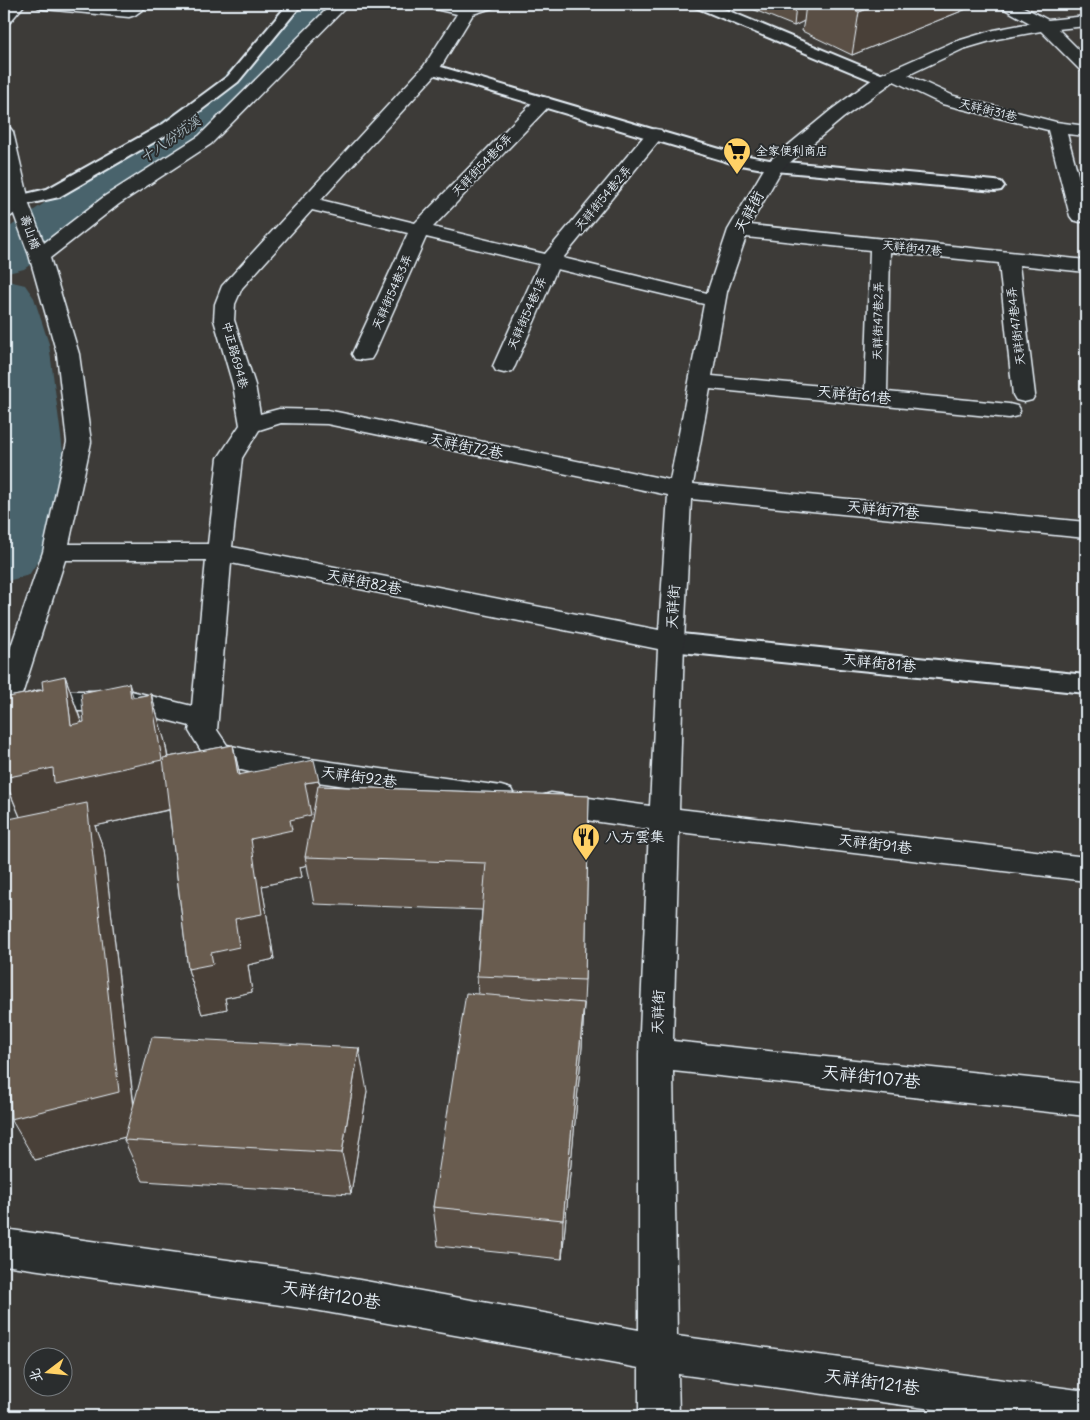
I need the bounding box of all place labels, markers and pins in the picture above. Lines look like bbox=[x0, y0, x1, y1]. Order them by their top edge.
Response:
supermarket icon: 全家便利商店 bbox=[722, 136, 752, 175]
place label: 全家便利商店 bbox=[756, 143, 828, 158]
restaurant icon: 八方雲集 bbox=[571, 822, 601, 861]
place label: 八方雲集 bbox=[605, 827, 665, 846]

